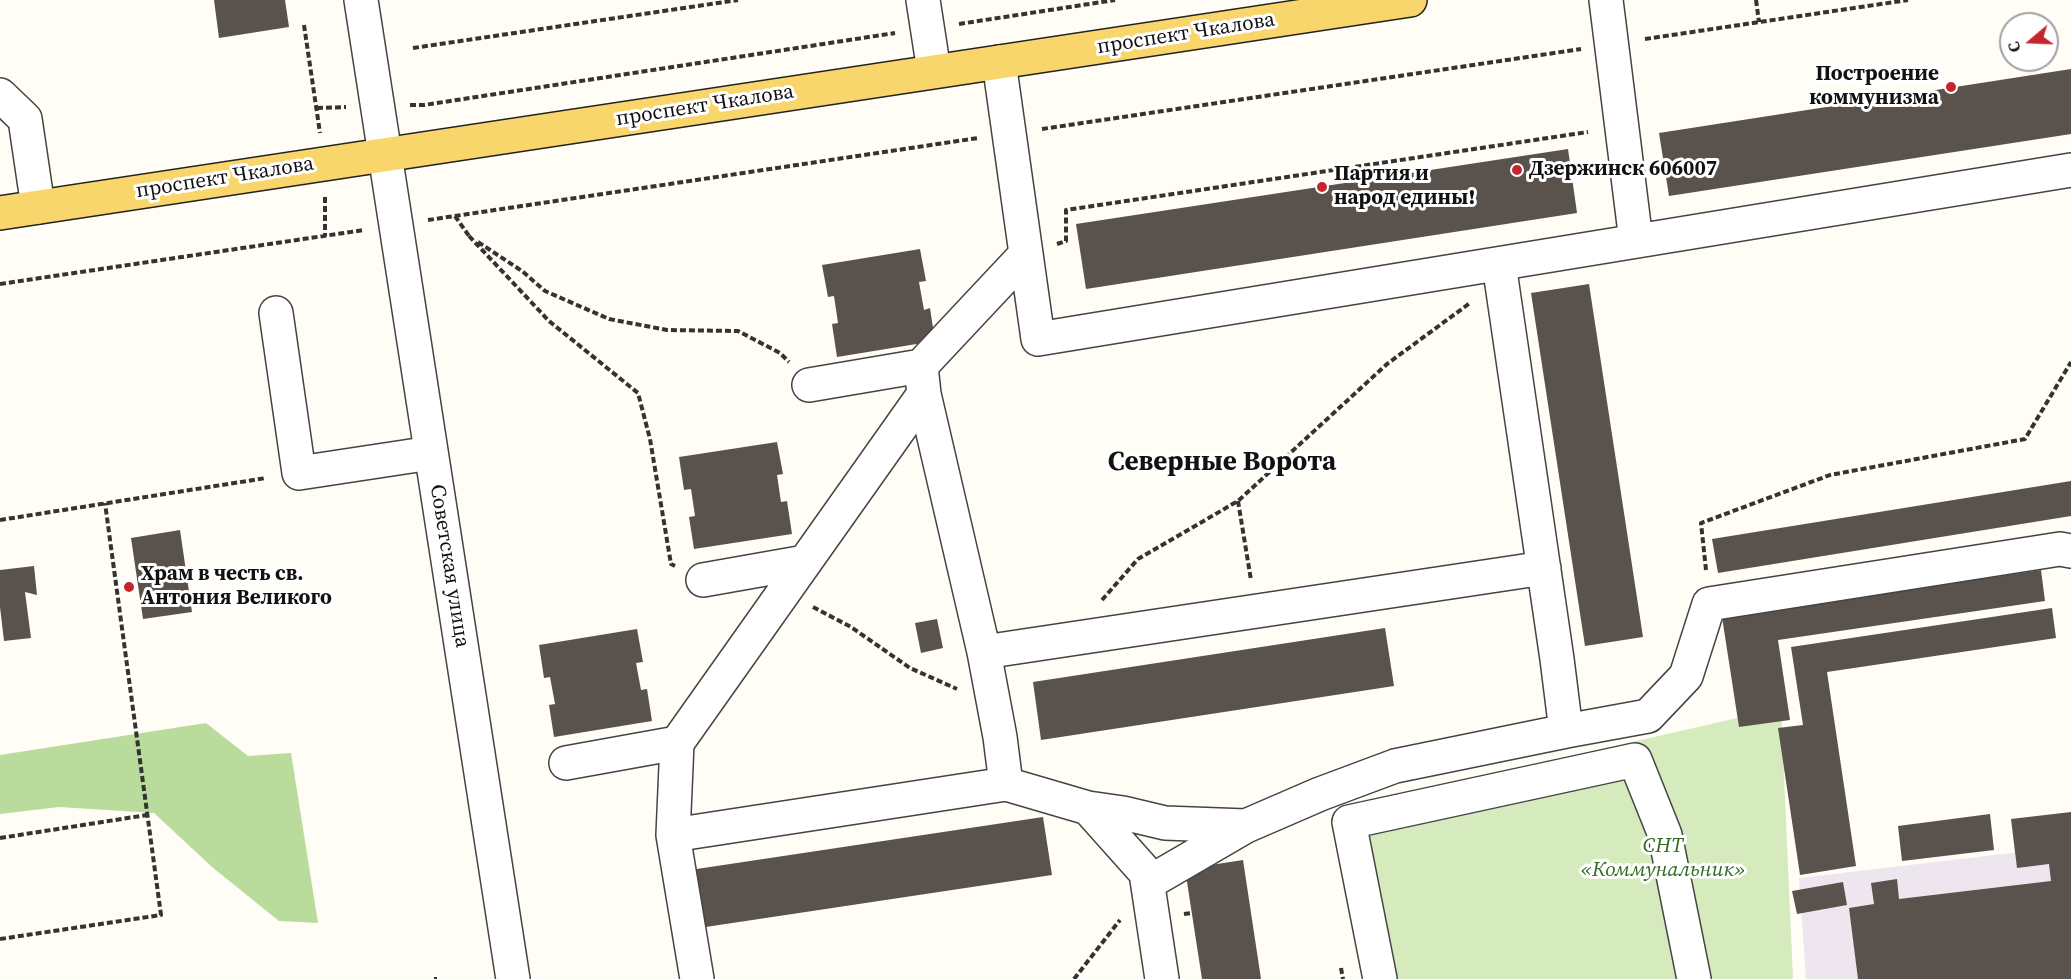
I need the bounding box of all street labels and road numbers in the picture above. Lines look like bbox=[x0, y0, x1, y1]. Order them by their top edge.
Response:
street label: проспект Чкалова bbox=[1095, 7, 1277, 61]
street label: проспект Чкалова bbox=[614, 79, 796, 133]
street label: проспект Чкалова bbox=[134, 151, 316, 205]
street label: Советская улица bbox=[424, 483, 474, 649]

